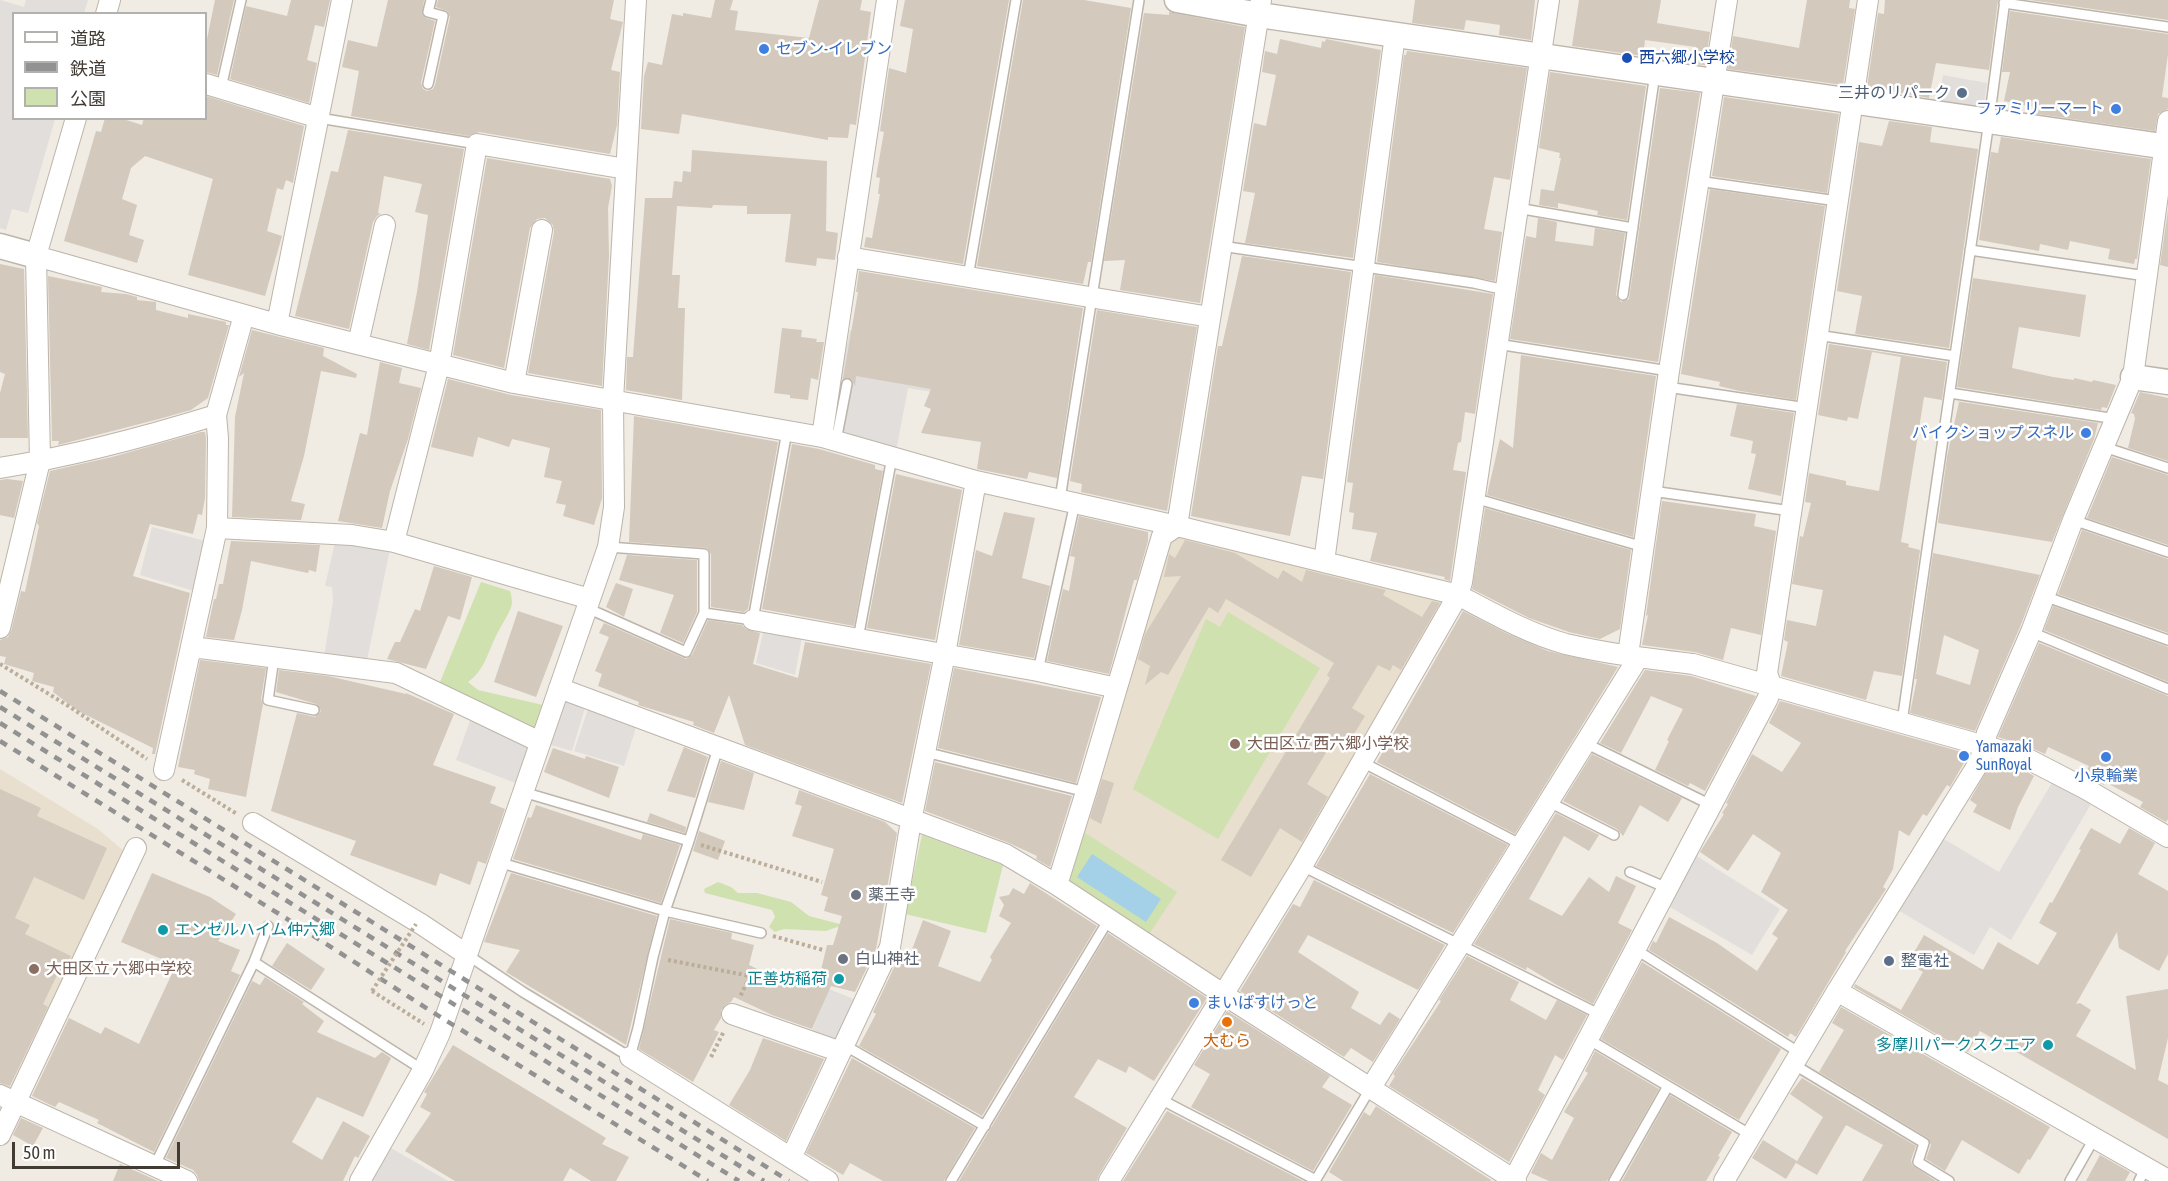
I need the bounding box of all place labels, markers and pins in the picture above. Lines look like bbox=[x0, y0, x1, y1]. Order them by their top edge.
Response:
place label: セブン-イレブン bbox=[776, 39, 892, 59]
marker: セブン-イレブン bbox=[757, 42, 771, 56]
place label: 西六郷小学校 bbox=[1639, 48, 1735, 68]
marker: 西六郷小学校 bbox=[1620, 51, 1634, 65]
place label: 三井のリパーク bbox=[1838, 83, 1950, 103]
marker: 三井のリパーク bbox=[1955, 86, 1969, 100]
place label: ファミリーマート bbox=[1976, 99, 2104, 119]
marker: ファミリーマート bbox=[2109, 102, 2123, 116]
place label: バイクショップ スネル bbox=[1912, 423, 2074, 443]
marker: バイクショップ スネル bbox=[2079, 426, 2093, 440]
place label: 大田区立 西六郷小学校 bbox=[1247, 734, 1409, 754]
marker: 大田区立 西六郷小学校 bbox=[1228, 737, 1242, 751]
place label: Yamazaki SunRoyal bbox=[1976, 737, 2032, 775]
marker: Yamazaki SunRoyal bbox=[1957, 749, 1971, 763]
marker: 小泉輪業 bbox=[2099, 750, 2113, 764]
place label: 小泉輪業 bbox=[2074, 766, 2138, 786]
place label: 薬王寺 bbox=[868, 885, 916, 905]
marker: 薬王寺 bbox=[849, 888, 863, 902]
place label: エンゼルハイム仲六郷 bbox=[175, 920, 335, 940]
marker: エンゼルハイム仲六郷 bbox=[156, 923, 170, 937]
place label: 白山神社 bbox=[855, 949, 919, 969]
place label: 整電社 bbox=[1901, 951, 1949, 971]
marker: 白山神社 bbox=[836, 952, 850, 966]
marker: 整電社 bbox=[1882, 954, 1896, 968]
place label: 大田区立 六郷中学校 bbox=[46, 959, 192, 979]
marker: 大田区立 六郷中学校 bbox=[27, 962, 41, 976]
place label: 正善坊稲荷 bbox=[747, 969, 827, 989]
marker: 正善坊稲荷 bbox=[832, 972, 846, 986]
place label: まいばすけっと bbox=[1206, 993, 1318, 1013]
marker: まいばすけっと bbox=[1187, 996, 1201, 1010]
marker: 大むら bbox=[1220, 1015, 1234, 1029]
place label: 大むら bbox=[1203, 1031, 1251, 1051]
place label: 多摩川パークスクエア bbox=[1876, 1035, 2036, 1055]
marker: 多摩川パークスクエア bbox=[2041, 1038, 2055, 1052]

